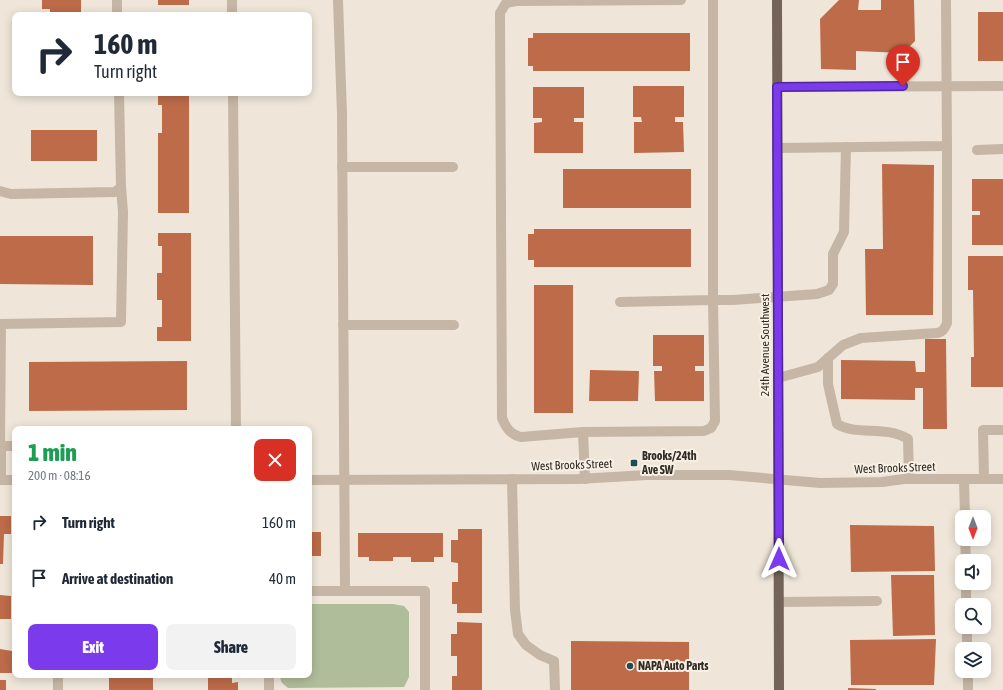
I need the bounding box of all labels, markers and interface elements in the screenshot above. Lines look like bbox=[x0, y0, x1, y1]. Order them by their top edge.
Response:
icon: right bbox=[28, 28, 80, 80]
text: 160 m bbox=[94, 28, 157, 60]
pin bbox=[886, 45, 920, 86]
icon: arrive bbox=[892, 51, 914, 73]
text: Turn right bbox=[94, 61, 157, 82]
street label: 24th Avenue Southwest bbox=[758, 293, 772, 397]
text: 1 min bbox=[28, 439, 77, 466]
button: close bbox=[254, 439, 296, 481]
place label: Brooks/24th Ave SW bbox=[641, 449, 697, 477]
street label: West Brooks Street bbox=[531, 457, 613, 473]
marker: Brooks/24th Ave SW bbox=[629, 458, 639, 468]
street label: West Brooks Street bbox=[854, 460, 936, 476]
text: 200 m · 08:16 bbox=[28, 468, 91, 483]
north arrow bbox=[955, 510, 991, 546]
map controls bbox=[955, 510, 991, 678]
icon: right bbox=[28, 511, 50, 533]
text: Turn right bbox=[62, 514, 115, 531]
text: 160 m bbox=[262, 514, 296, 531]
position arrow bbox=[758, 538, 800, 580]
button: sound bbox=[955, 554, 991, 590]
icon: arrive bbox=[28, 567, 50, 589]
text: Arrive at destination bbox=[62, 570, 173, 587]
text: 40 m bbox=[269, 570, 296, 587]
button: search bbox=[955, 598, 991, 634]
button: Exit bbox=[28, 624, 158, 670]
button: Share bbox=[166, 624, 296, 670]
button: layers bbox=[955, 642, 991, 678]
place label: NAPA Auto Parts bbox=[638, 659, 709, 673]
marker: NAPA Auto Parts bbox=[625, 661, 635, 671]

